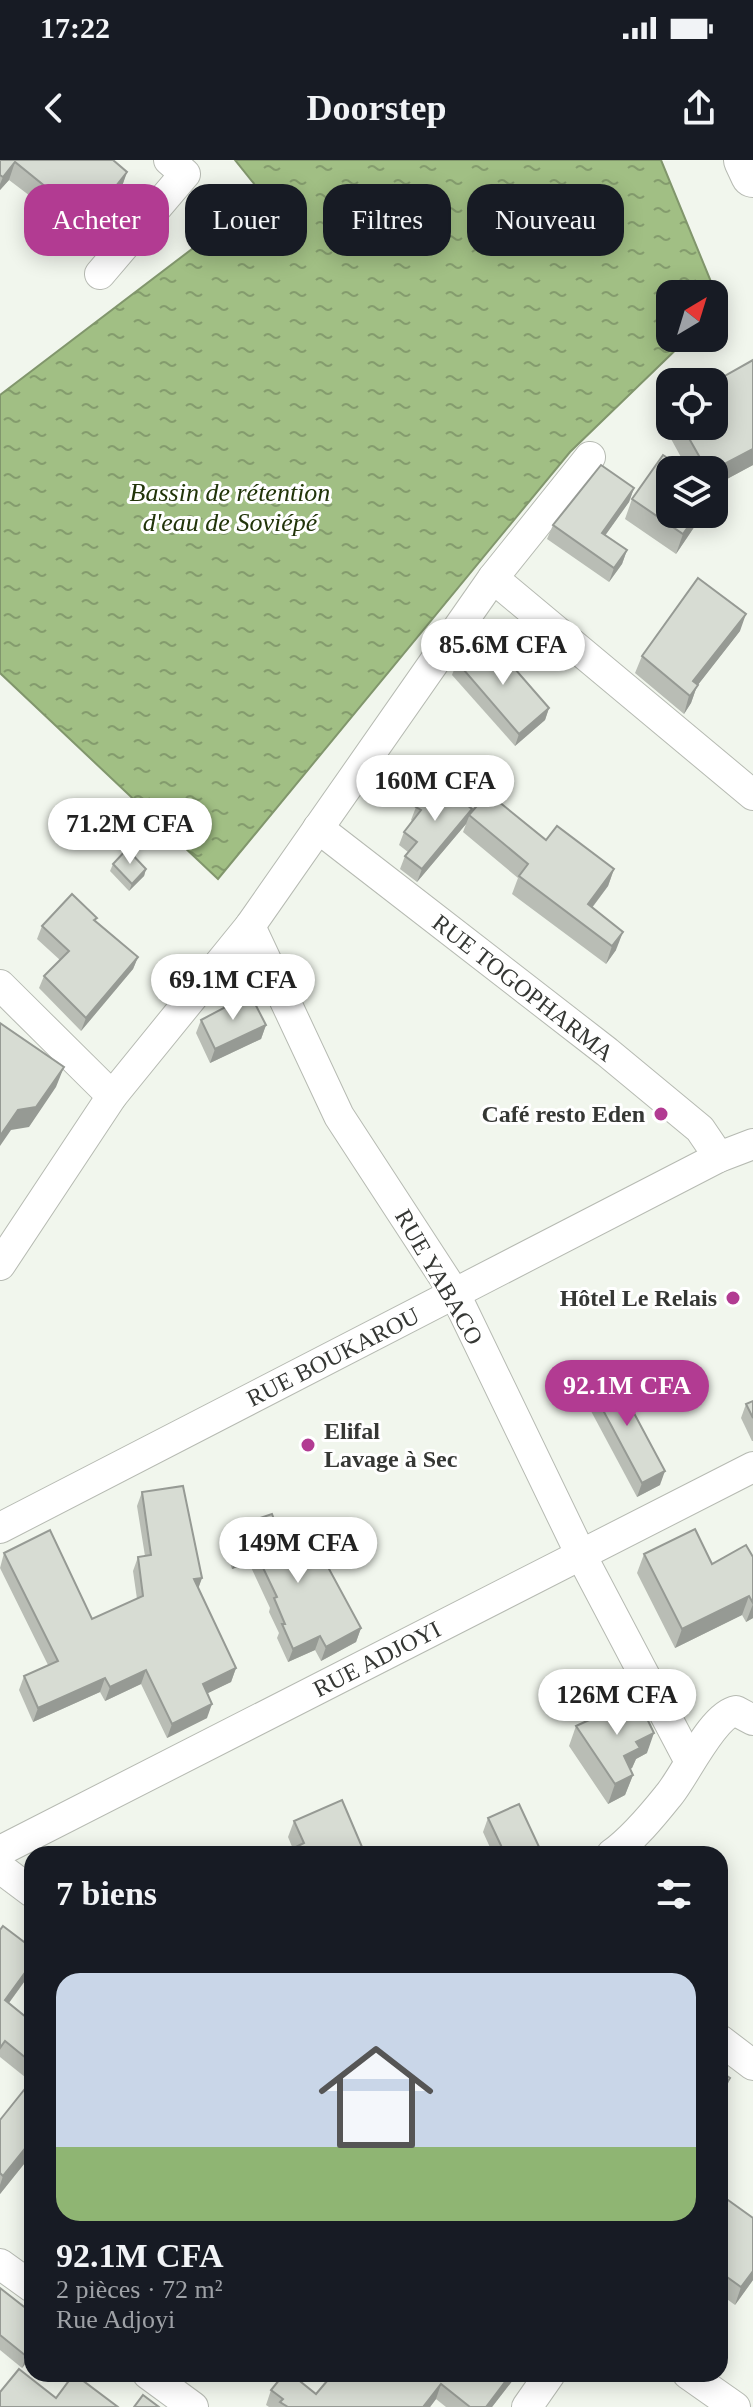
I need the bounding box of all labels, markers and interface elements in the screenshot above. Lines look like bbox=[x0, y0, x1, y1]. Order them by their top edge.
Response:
text: 17:22 bbox=[40, 11, 110, 44]
icon: back bbox=[32, 86, 76, 130]
icon: share bbox=[677, 86, 721, 130]
text: Doorstep bbox=[307, 88, 446, 128]
chip: Acheter bbox=[24, 184, 169, 256]
chip: Louer bbox=[185, 184, 307, 256]
chip: Filtres bbox=[323, 184, 451, 256]
chip: Nouveau bbox=[467, 184, 624, 256]
north arrow bbox=[656, 280, 728, 352]
map controls bbox=[656, 280, 728, 528]
button: locate bbox=[656, 368, 728, 440]
button: layers bbox=[656, 456, 728, 528]
water label: Bassin de rétention d'eau de Soviépé bbox=[130, 478, 330, 537]
pin: 85.6M CFA bbox=[411, 619, 595, 687]
text: 85.6M CFA bbox=[439, 630, 567, 659]
pin: 160M CFA bbox=[352, 755, 518, 823]
text: 160M CFA bbox=[374, 766, 496, 795]
pin: 71.2M CFA bbox=[38, 798, 222, 866]
text: 71.2M CFA bbox=[66, 809, 194, 838]
street label: RUE TOGOPHARMA bbox=[427, 909, 619, 1067]
pin: 69.1M CFA bbox=[141, 954, 325, 1022]
text: 69.1M CFA bbox=[169, 965, 297, 994]
place label: Café resto Eden bbox=[481, 1101, 645, 1127]
marker: Café resto Eden bbox=[652, 1105, 670, 1123]
street label: RUE YABACO bbox=[390, 1205, 488, 1349]
place label: Hôtel Le Relais bbox=[560, 1285, 717, 1311]
marker: Hôtel Le Relais bbox=[724, 1289, 742, 1307]
street label: RUE BOUKAROU bbox=[242, 1302, 424, 1412]
pin: 92.1M CFA bbox=[535, 1360, 719, 1428]
text: 92.1M CFA bbox=[563, 1371, 691, 1400]
place label: Elifal Lavage à Sec bbox=[324, 1418, 458, 1472]
marker: Elifal Lavage à Sec bbox=[299, 1436, 317, 1454]
pin: 149M CFA bbox=[215, 1517, 381, 1585]
text: 149M CFA bbox=[237, 1528, 359, 1557]
street label: RUE ADJOYI bbox=[309, 1616, 445, 1702]
pin: 126M CFA bbox=[534, 1669, 700, 1737]
text: 126M CFA bbox=[556, 1680, 678, 1709]
icon: filters bbox=[652, 1872, 696, 1916]
text: 7 biens bbox=[56, 1875, 157, 1912]
icon: home bbox=[304, 2025, 448, 2169]
text: 92.1M CFA bbox=[56, 2237, 223, 2274]
text: 2 pièces · 72 m² bbox=[56, 2275, 223, 2304]
text: Rue Adjoyi bbox=[56, 2305, 175, 2334]

